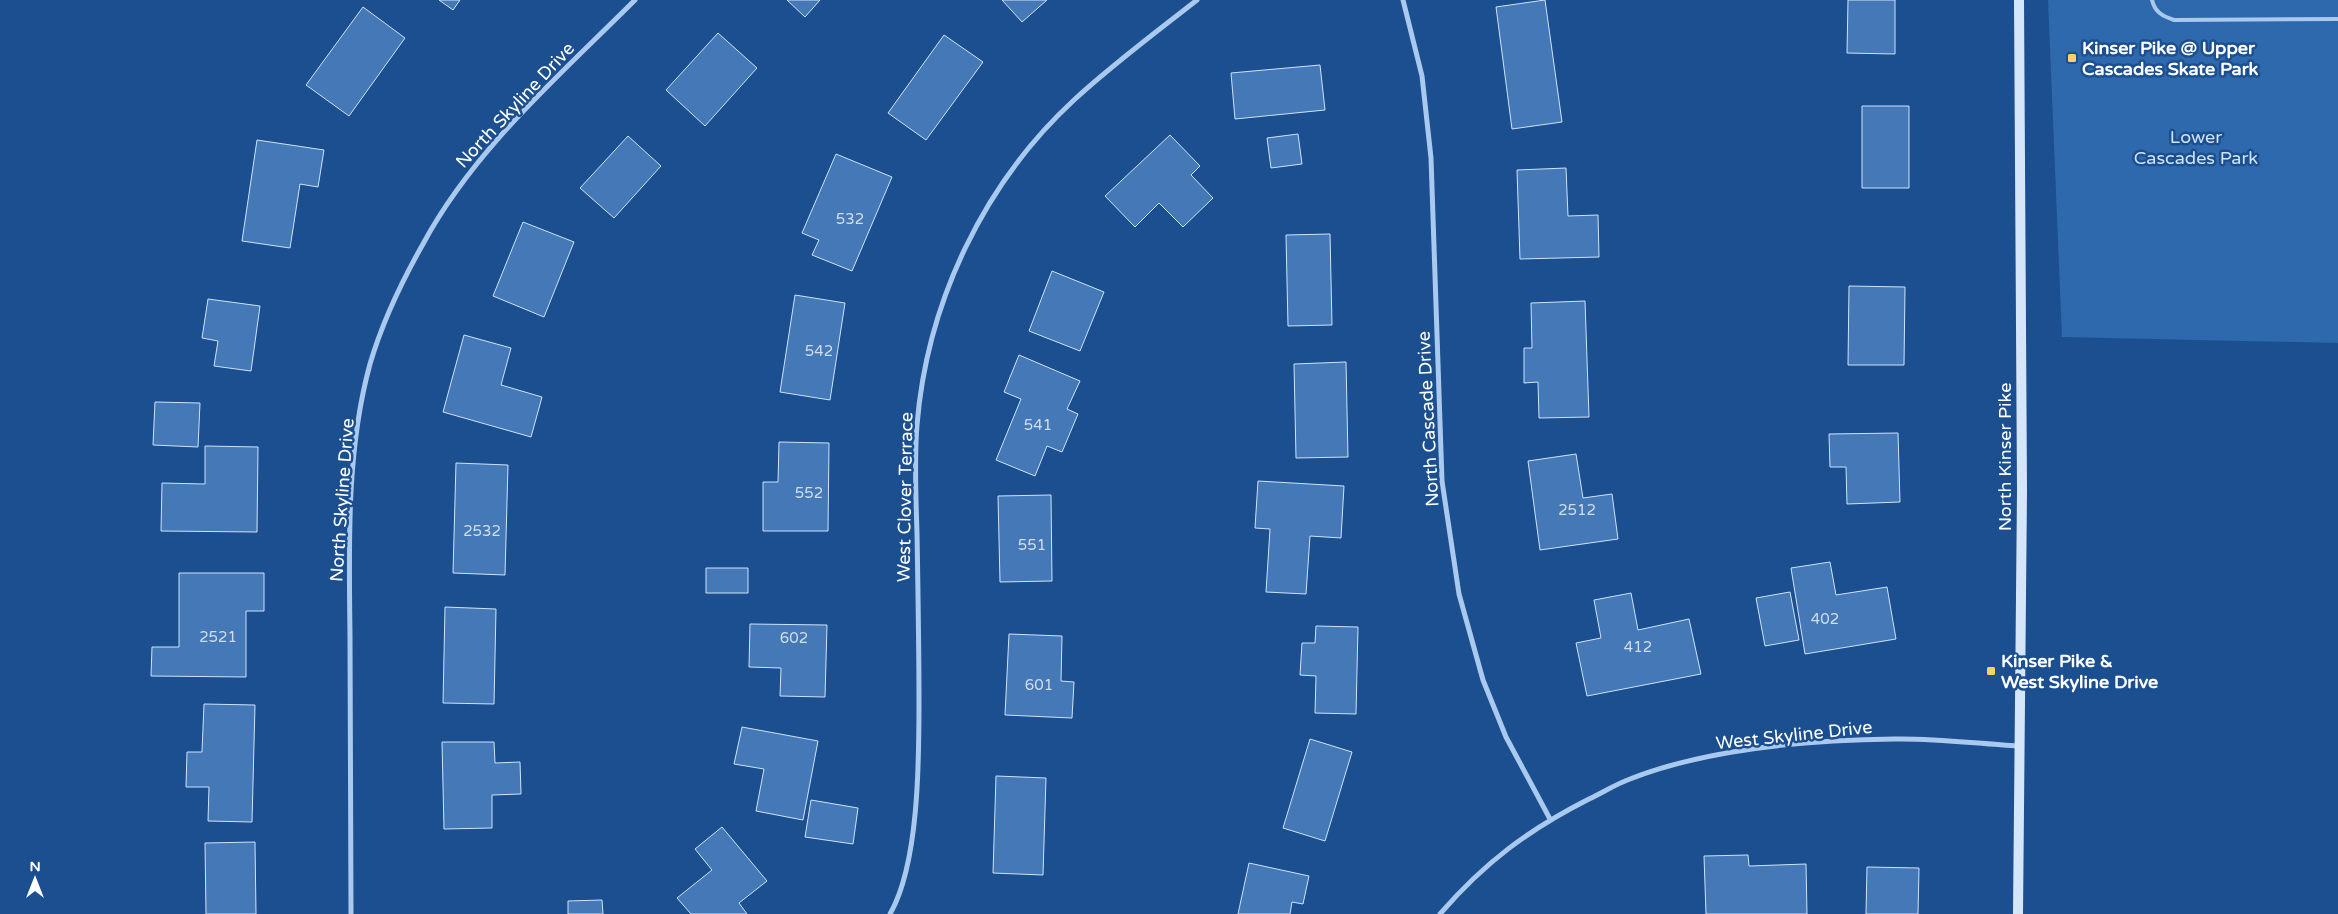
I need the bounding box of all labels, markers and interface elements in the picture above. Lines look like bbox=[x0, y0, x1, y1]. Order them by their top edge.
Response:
street label: North Skyline Drive bbox=[451, 37, 579, 173]
place label: Kinser Pike @ Upper Cascades Skate Park bbox=[2082, 37, 2259, 80]
marker: Kinser Pike @ Upper Cascades Skate Park bbox=[2066, 52, 2078, 64]
park label: Lower Cascades Park bbox=[2134, 126, 2258, 169]
house number: 532 bbox=[836, 210, 864, 228]
street label: North Cascade Drive bbox=[1412, 330, 1444, 508]
house number: 542 bbox=[805, 342, 833, 360]
street label: North Kinser Pike bbox=[1994, 383, 2016, 531]
street label: West Clover Terrace bbox=[893, 412, 917, 582]
house number: 541 bbox=[1024, 416, 1052, 434]
street label: North Skyline Drive bbox=[325, 417, 359, 583]
house number: 552 bbox=[795, 484, 823, 502]
house number: 2512 bbox=[1558, 501, 1596, 519]
house number: 2532 bbox=[463, 522, 501, 540]
house number: 551 bbox=[1018, 536, 1046, 554]
house number: 402 bbox=[1811, 610, 1839, 628]
house number: 2521 bbox=[199, 628, 237, 646]
house number: 602 bbox=[780, 629, 808, 647]
house number: 412 bbox=[1624, 638, 1652, 656]
place label: Kinser Pike & West Skyline Drive bbox=[2001, 650, 2158, 693]
marker: Kinser Pike & West Skyline Drive bbox=[1985, 665, 1997, 677]
house number: 601 bbox=[1025, 676, 1053, 694]
street label: West Skyline Drive bbox=[1715, 716, 1873, 754]
north arrow bbox=[10, 854, 60, 904]
text: N bbox=[29, 858, 41, 875]

